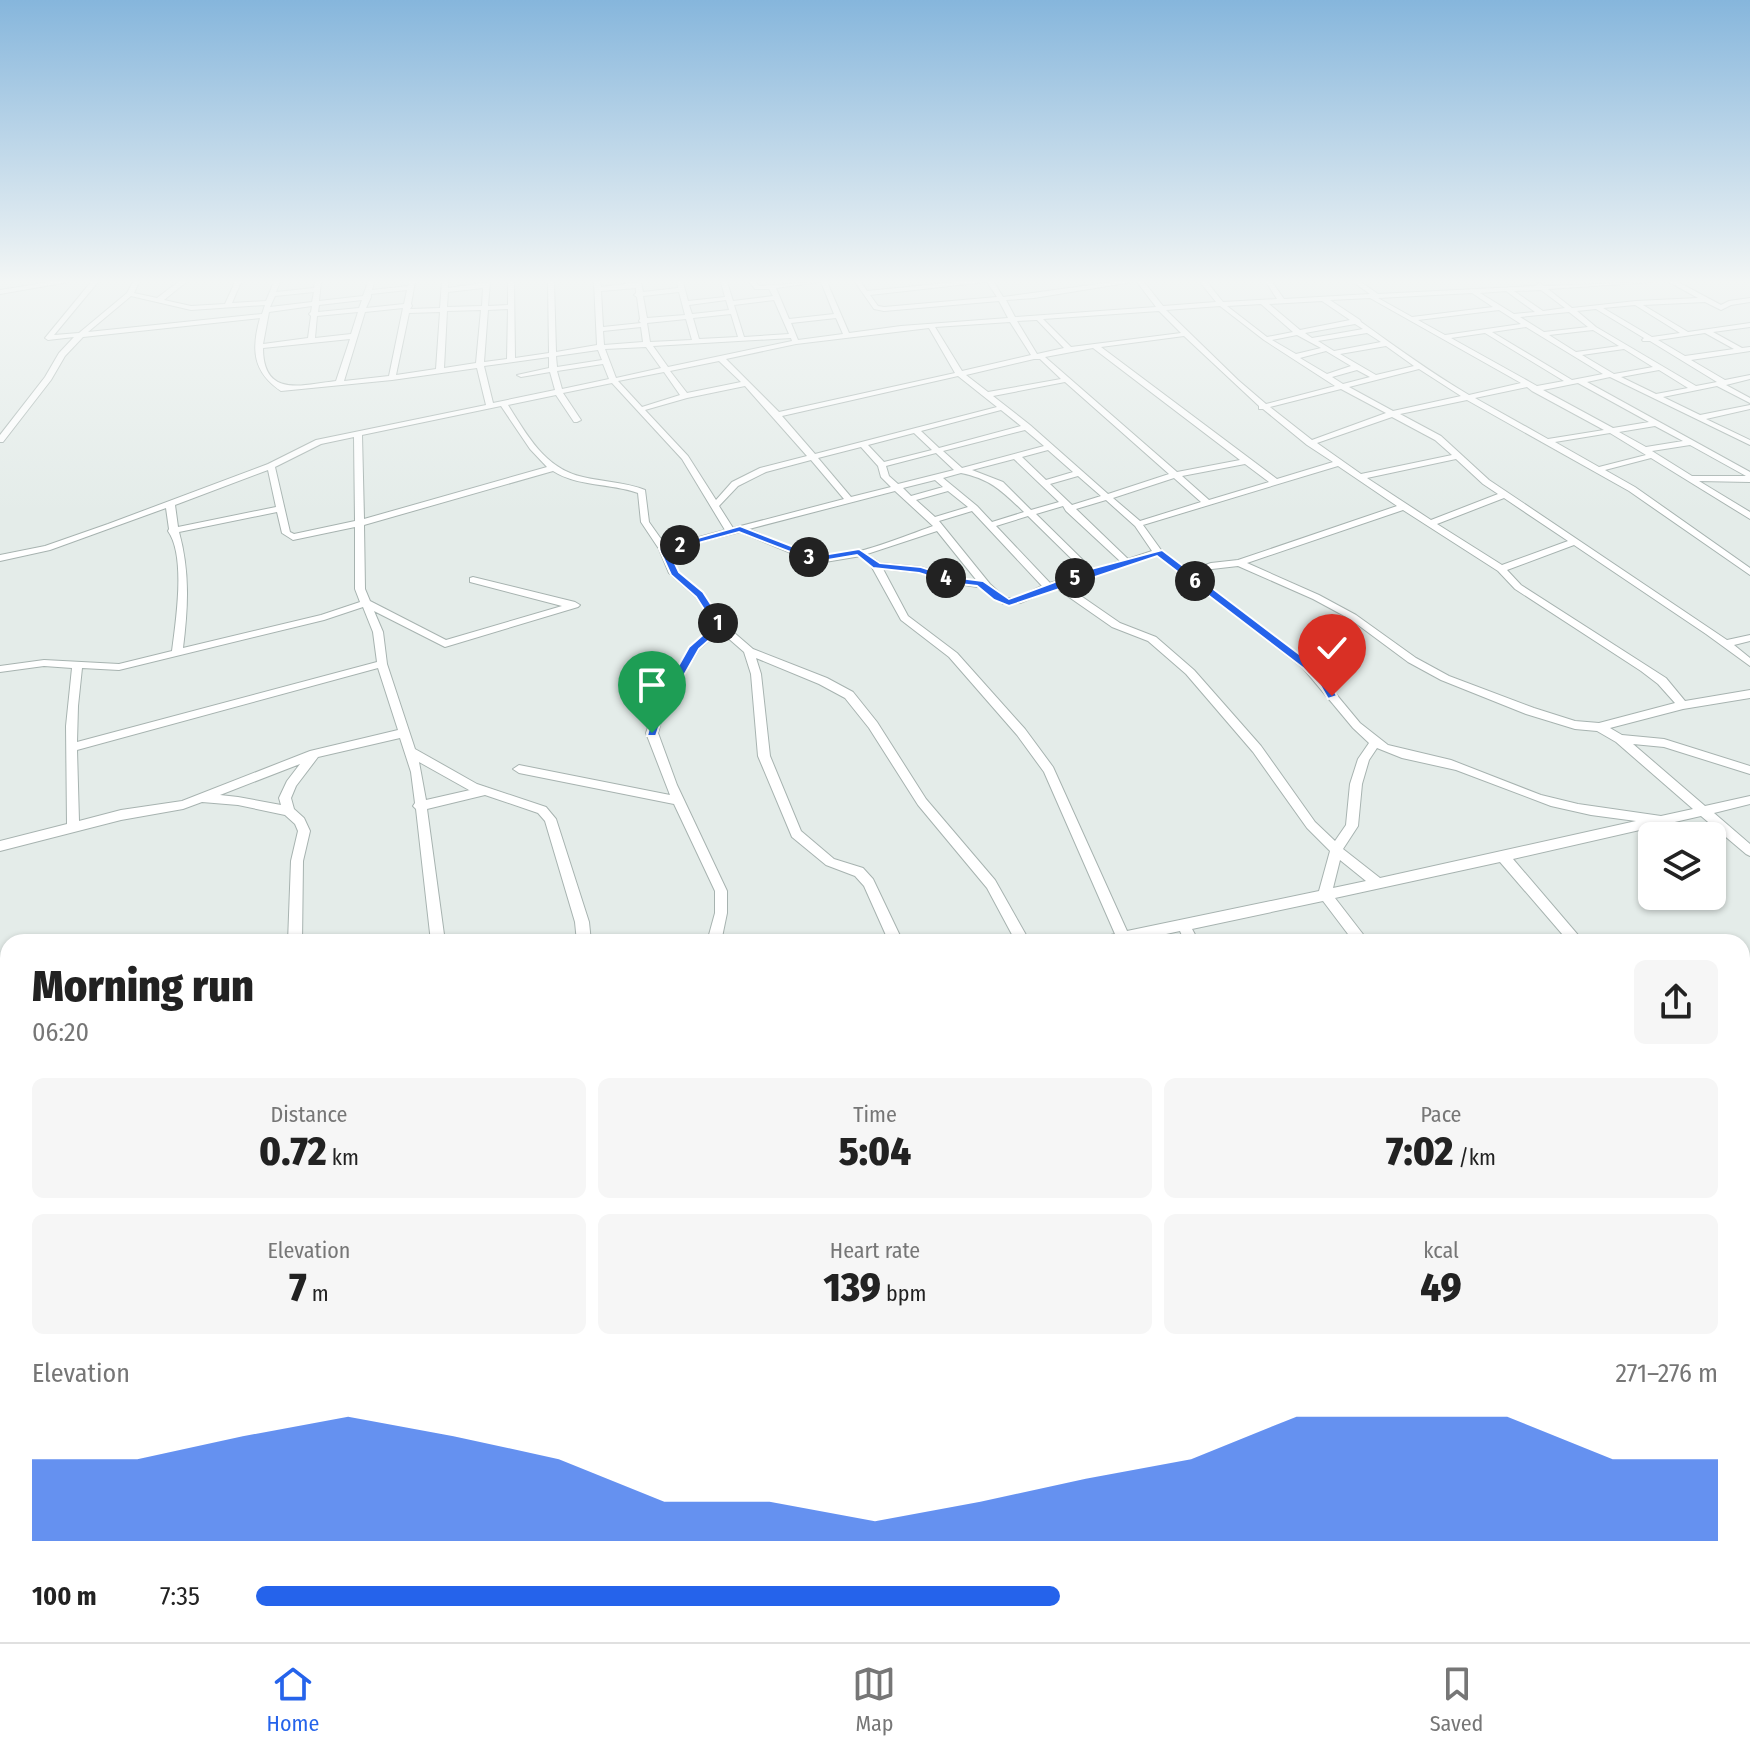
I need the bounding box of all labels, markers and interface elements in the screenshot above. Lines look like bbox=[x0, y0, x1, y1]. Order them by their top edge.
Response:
pin: 2 bbox=[660, 525, 700, 565]
text: 2 bbox=[675, 531, 685, 558]
pin: 3 bbox=[789, 537, 829, 577]
text: 3 bbox=[804, 543, 814, 570]
pin: 4 bbox=[926, 558, 966, 598]
pin: 5 bbox=[1055, 558, 1095, 598]
pin: 6 bbox=[1175, 561, 1215, 601]
text: 4 bbox=[940, 564, 952, 591]
text: 5 bbox=[1070, 564, 1080, 591]
text: 6 bbox=[1189, 567, 1201, 594]
pin: 1 bbox=[698, 603, 738, 643]
text: 1 bbox=[713, 609, 723, 636]
pin bbox=[1298, 614, 1366, 696]
icon: check bbox=[1310, 626, 1354, 670]
pin bbox=[618, 651, 686, 733]
icon: arrive bbox=[630, 663, 674, 707]
map controls bbox=[1638, 822, 1726, 910]
button: layers bbox=[1638, 822, 1726, 910]
text: Morning run bbox=[32, 960, 254, 1013]
button: share bbox=[1634, 960, 1718, 1044]
text: 06:20 bbox=[32, 1017, 89, 1048]
text: Distance bbox=[270, 1101, 348, 1128]
text: Time bbox=[853, 1101, 897, 1128]
text: Pace bbox=[1420, 1101, 1462, 1128]
text: 0.72 bbox=[259, 1128, 327, 1176]
text: 5:04 bbox=[839, 1128, 911, 1176]
text: 7:02 bbox=[1386, 1128, 1453, 1176]
text: km bbox=[327, 1144, 359, 1171]
text: /km bbox=[1453, 1144, 1496, 1171]
text: Elevation bbox=[268, 1237, 350, 1264]
text: Heart rate bbox=[830, 1237, 920, 1264]
text: kcal bbox=[1423, 1237, 1459, 1264]
text: 7 bbox=[289, 1264, 307, 1312]
text: 139 bbox=[824, 1264, 881, 1312]
text: 49 bbox=[1420, 1264, 1462, 1312]
text: m bbox=[307, 1280, 329, 1307]
text: bpm bbox=[881, 1280, 926, 1307]
text: Elevation bbox=[32, 1358, 130, 1389]
text: 271–276 m bbox=[1615, 1358, 1718, 1389]
text: 100 m bbox=[32, 1581, 97, 1612]
text: 7:35 bbox=[160, 1581, 200, 1612]
tab: Home bbox=[267, 1662, 319, 1737]
tab: Map bbox=[852, 1662, 896, 1737]
tab: Saved bbox=[1430, 1662, 1483, 1737]

